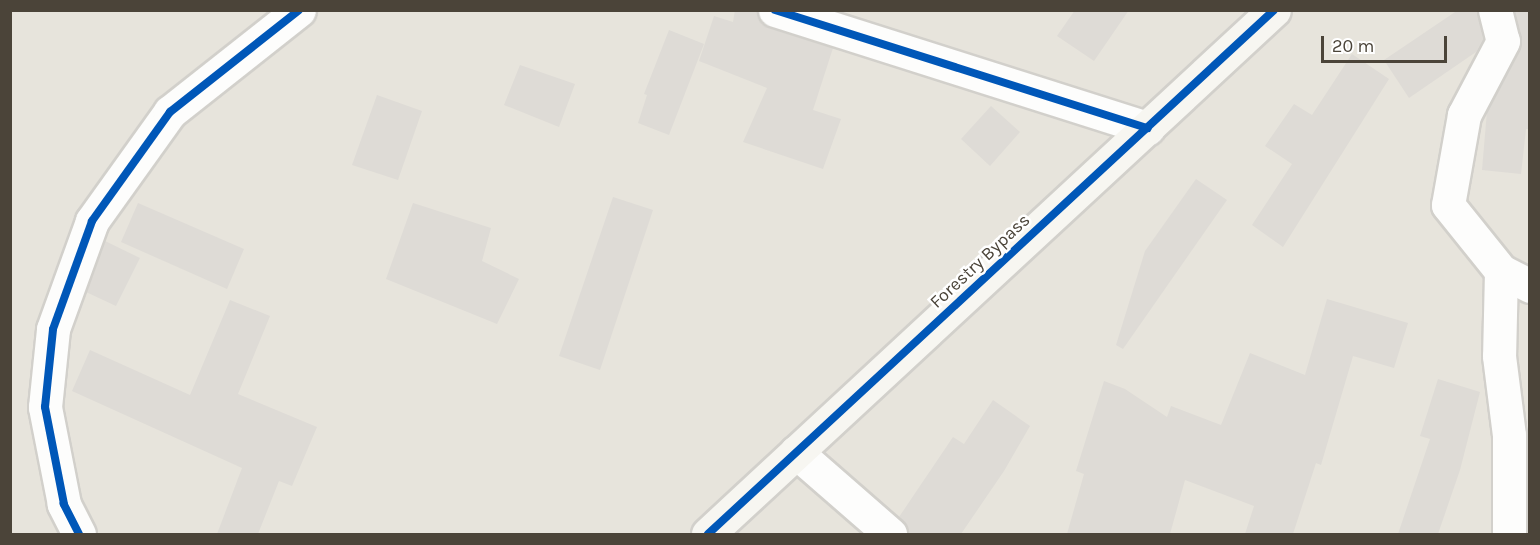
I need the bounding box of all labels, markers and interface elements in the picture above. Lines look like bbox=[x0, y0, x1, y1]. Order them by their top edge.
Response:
scale bar bbox=[1324, 24, 1450, 62]
text: 20 m bbox=[1332, 35, 1374, 57]
street label: Forestry Bypass bbox=[926, 209, 1034, 313]

